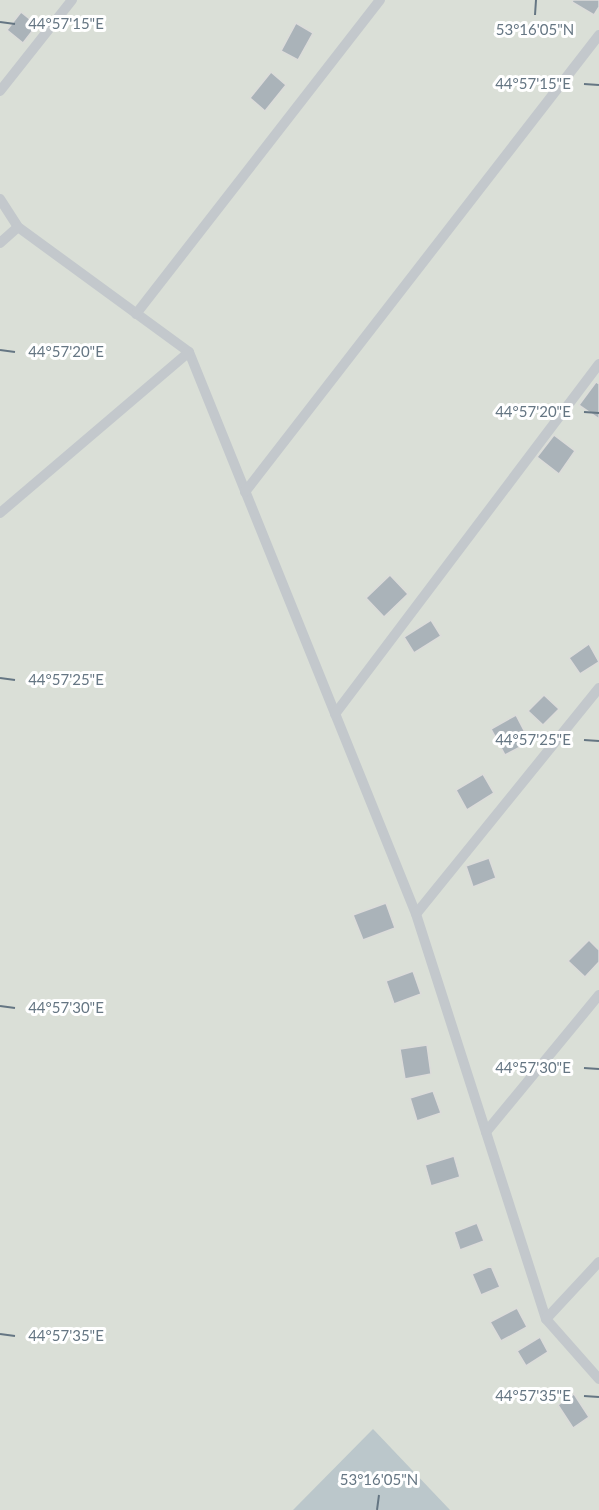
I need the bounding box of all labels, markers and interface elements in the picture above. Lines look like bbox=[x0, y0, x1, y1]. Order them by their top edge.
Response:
text: 44°57'15"E bbox=[28, 14, 104, 32]
text: 53°16'05"N bbox=[496, 20, 574, 38]
text: 44°57'15"E bbox=[495, 74, 571, 92]
text: 44°57'20"E bbox=[28, 342, 104, 360]
text: 44°57'20"E bbox=[495, 402, 571, 420]
text: 44°57'25"E bbox=[28, 670, 104, 688]
text: 44°57'25"E bbox=[495, 730, 571, 748]
text: 44°57'30"E bbox=[28, 998, 104, 1016]
text: 44°57'30"E bbox=[495, 1058, 571, 1076]
text: 44°57'35"E bbox=[28, 1326, 104, 1344]
text: 44°57'35"E bbox=[495, 1386, 571, 1404]
text: 53°16'05"N bbox=[340, 1470, 418, 1488]

